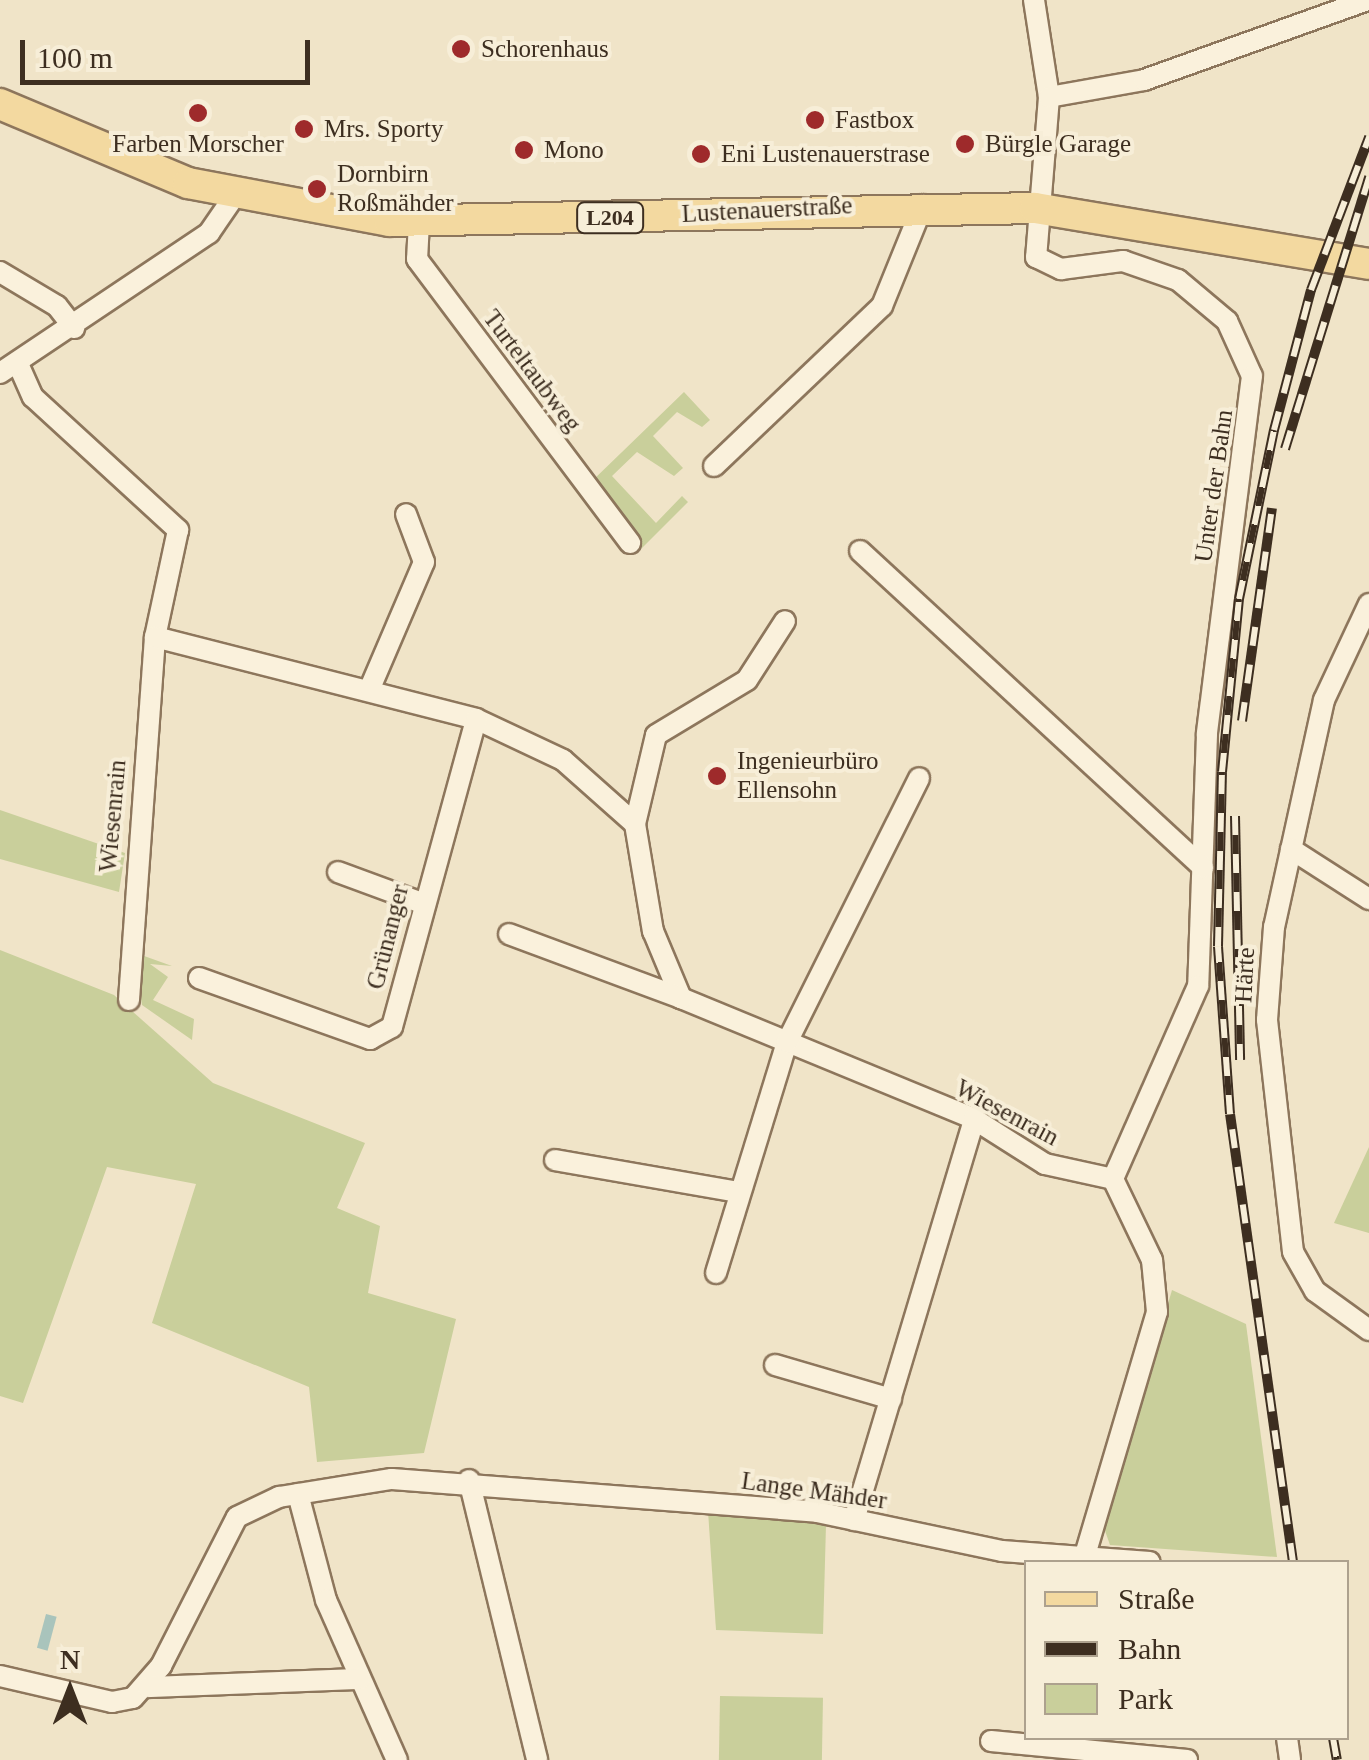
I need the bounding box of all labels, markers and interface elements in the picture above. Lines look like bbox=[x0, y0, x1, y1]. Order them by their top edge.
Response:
scale bar bbox=[25, 20, 315, 82]
place label: Schorenhaus bbox=[481, 34, 609, 64]
marker: Schorenhaus bbox=[450, 38, 472, 60]
text: 100 m bbox=[37, 41, 113, 74]
marker: Farben Morscher bbox=[187, 102, 209, 124]
place label: Fastbox bbox=[835, 105, 914, 135]
marker: Fastbox bbox=[804, 109, 826, 131]
place label: Mrs. Sporty bbox=[324, 114, 443, 144]
marker: Mrs. Sporty bbox=[293, 118, 315, 140]
place label: Farben Morscher bbox=[112, 129, 284, 159]
place label: Bürgle Garage bbox=[985, 129, 1131, 159]
marker: Bürgle Garage bbox=[954, 133, 976, 155]
place label: Mono bbox=[544, 135, 604, 165]
marker: Mono bbox=[513, 139, 535, 161]
place label: Eni Lustenauerstrase bbox=[721, 139, 930, 169]
marker: Eni Lustenauerstrase bbox=[690, 143, 712, 165]
place label: Dornbirn Roßmähder bbox=[337, 160, 454, 219]
marker: Dornbirn Roßmähder bbox=[306, 178, 328, 200]
street label: Lustenauerstraße bbox=[681, 191, 853, 229]
road number: L204 bbox=[575, 201, 645, 235]
street label: Turteltaubweg bbox=[476, 304, 588, 438]
street label: Unter der Bahn bbox=[1188, 408, 1240, 564]
place label: Ingenieurbüro Ellensohn bbox=[737, 747, 879, 806]
street label: Wiesenrain bbox=[93, 758, 133, 874]
marker: Ingenieurbüro Ellensohn bbox=[706, 765, 728, 787]
street label: Grünanger bbox=[361, 882, 415, 992]
street label: Härte bbox=[1229, 946, 1261, 1004]
street label: Wiesenrain bbox=[950, 1073, 1064, 1153]
street label: Lange Mähder bbox=[739, 1466, 889, 1516]
legend bbox=[1024, 1560, 1349, 1740]
text: Straße bbox=[1118, 1582, 1195, 1615]
text: Bahn bbox=[1118, 1632, 1181, 1665]
north arrow bbox=[20, 1640, 120, 1740]
text: N bbox=[60, 1644, 80, 1675]
text: Park bbox=[1118, 1682, 1173, 1715]

